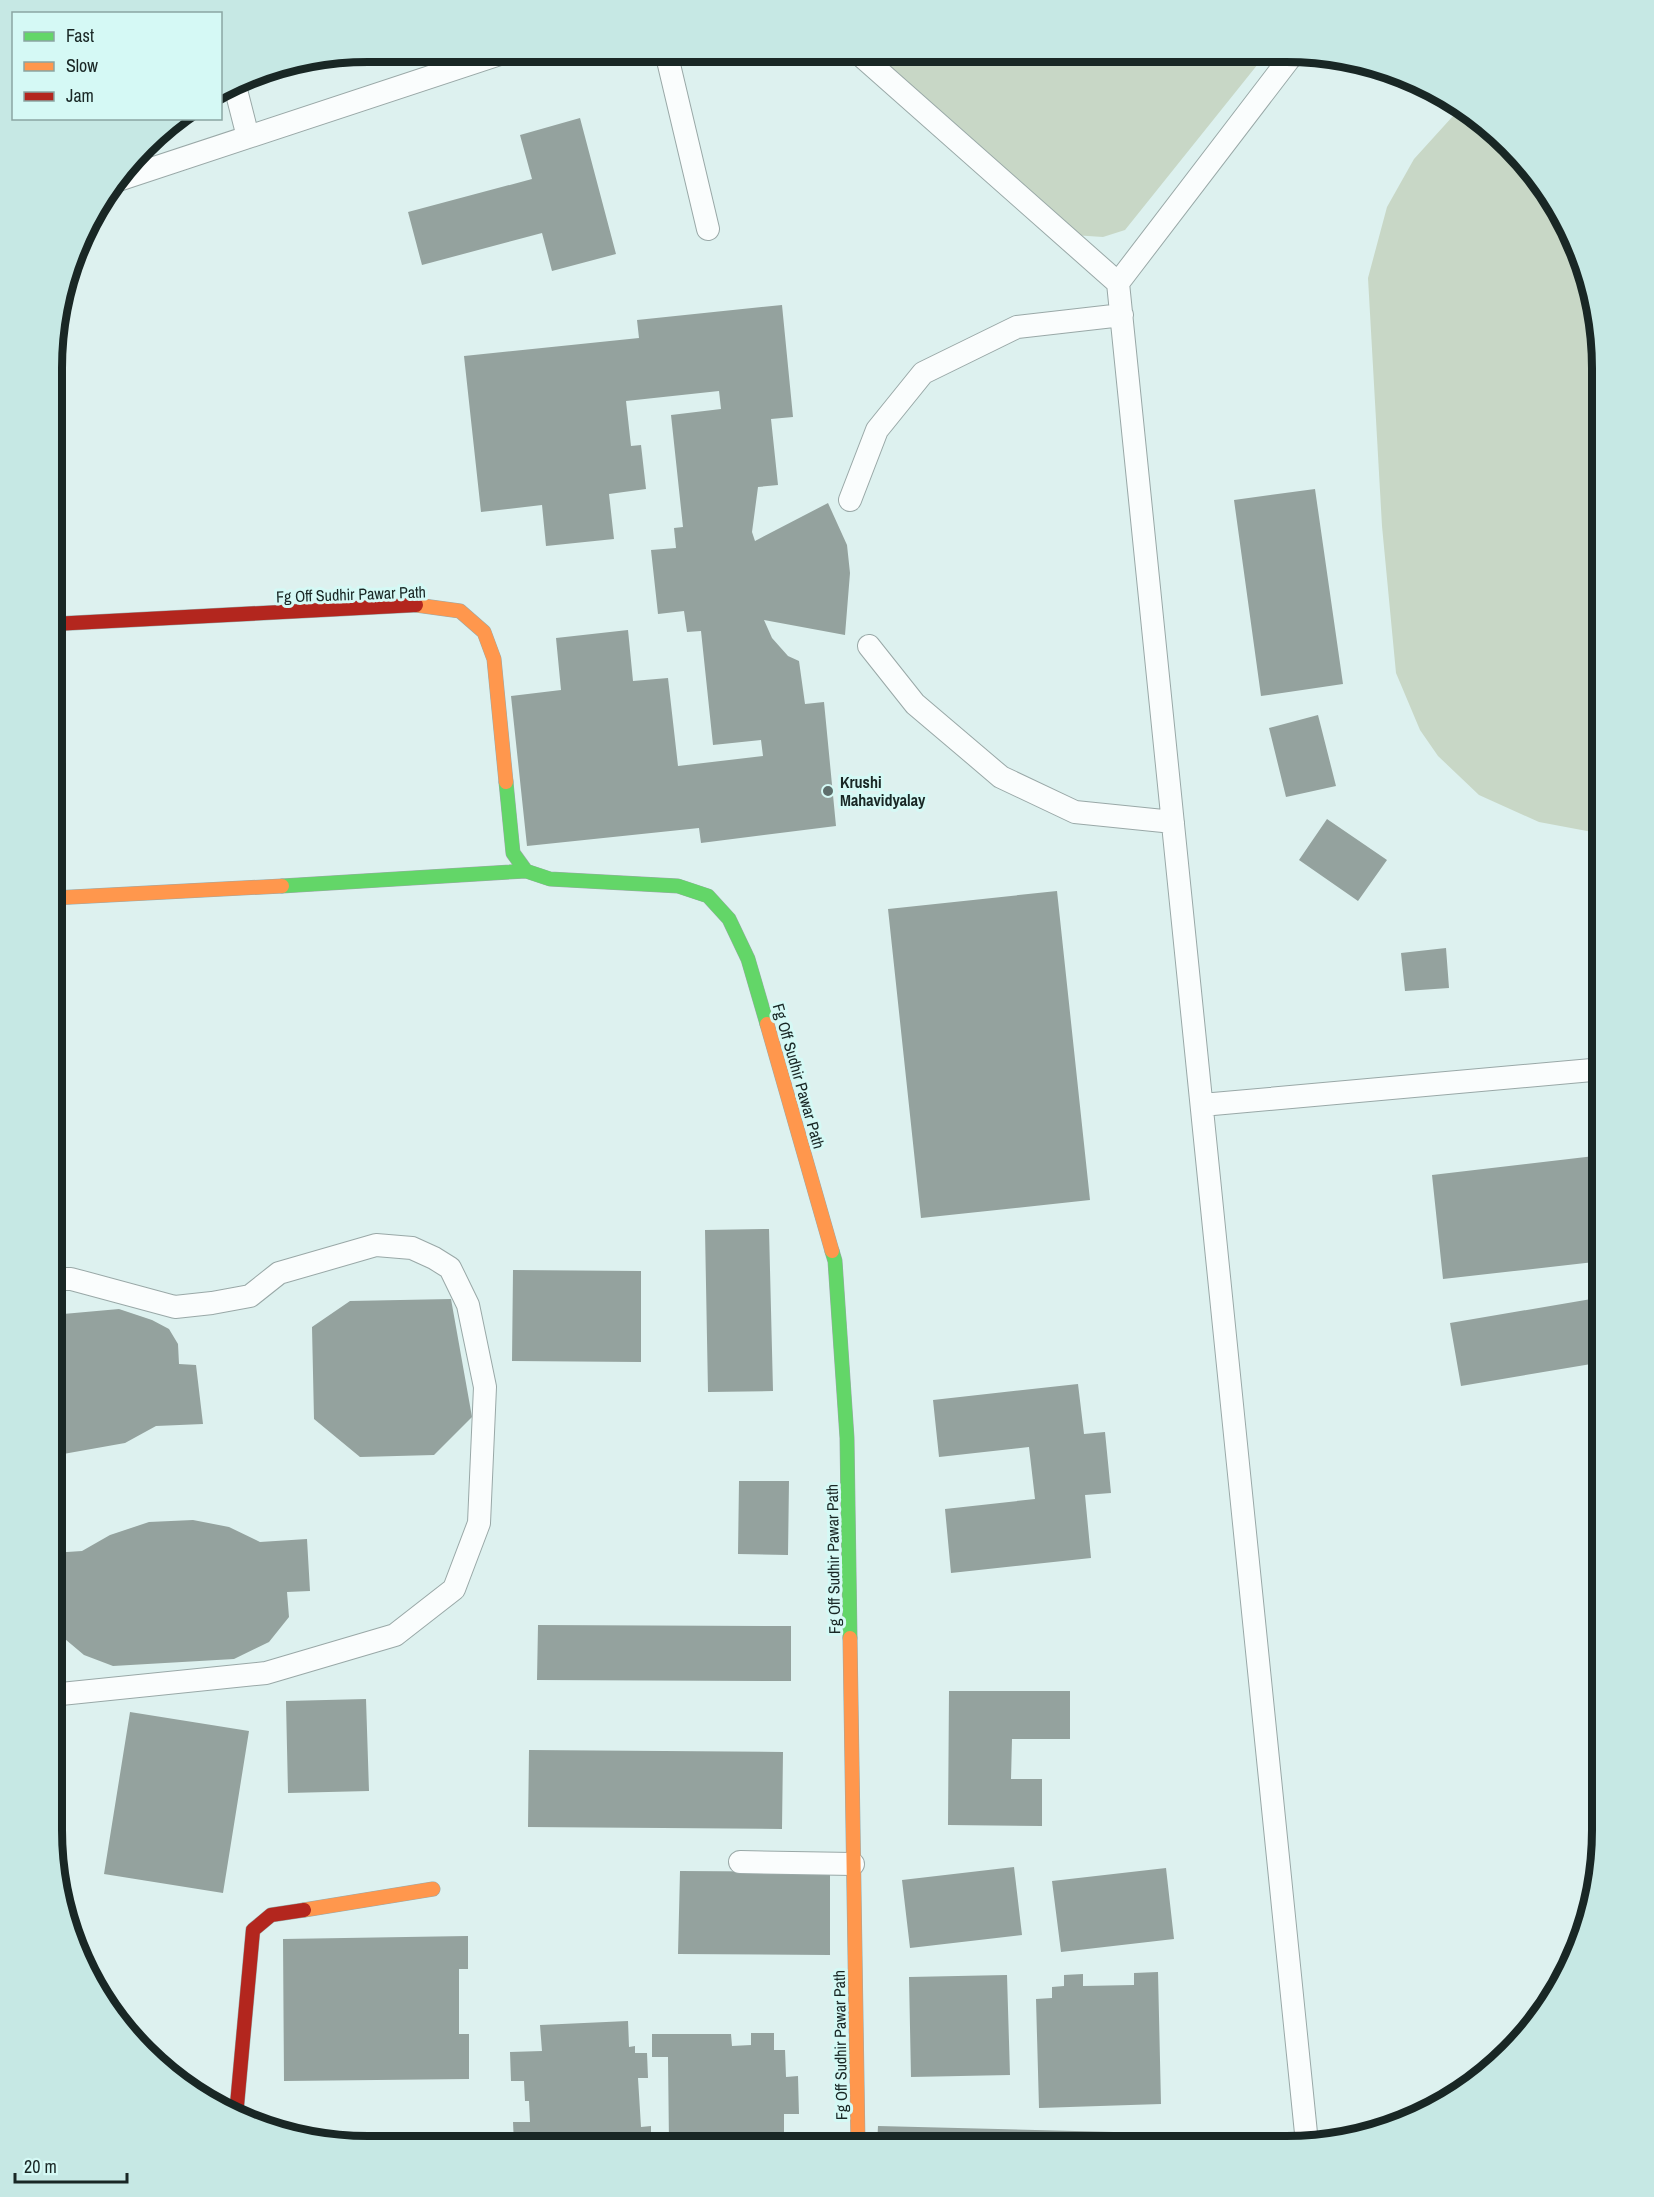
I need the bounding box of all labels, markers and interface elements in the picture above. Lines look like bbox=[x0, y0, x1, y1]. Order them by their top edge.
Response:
legend bbox=[12, 12, 222, 120]
text: Fast bbox=[66, 23, 94, 48]
text: Slow bbox=[66, 53, 98, 78]
text: Jam bbox=[66, 83, 94, 108]
street label: Fg Off Sudhir Pawar Path bbox=[276, 580, 426, 608]
place label: Krushi Mahavidyalay bbox=[840, 771, 926, 811]
marker: Krushi Mahavidyalay bbox=[821, 784, 835, 798]
street label: Fg Off Sudhir Pawar Path bbox=[768, 1001, 830, 1151]
street label: Fg Off Sudhir Pawar Path bbox=[821, 1484, 845, 1634]
street label: Fg Off Sudhir Pawar Path bbox=[828, 1970, 852, 2120]
scale bar bbox=[15, 2146, 128, 2184]
text: 20 m bbox=[24, 2154, 57, 2179]

